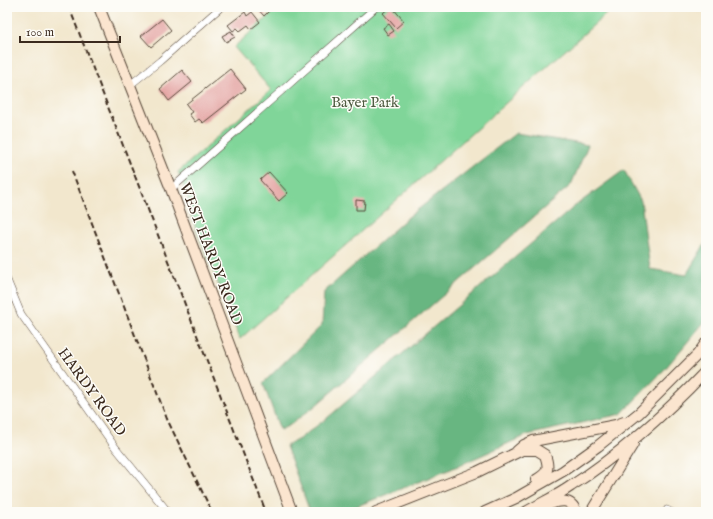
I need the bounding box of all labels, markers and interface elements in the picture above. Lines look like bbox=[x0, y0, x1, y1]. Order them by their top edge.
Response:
scale bar bbox=[20, 18, 120, 44]
text: 100 m bbox=[26, 25, 54, 40]
park label: Bayer Park bbox=[331, 93, 400, 112]
street label: WEST HARDY ROAD bbox=[175, 180, 247, 328]
street label: HARDY ROAD bbox=[54, 344, 130, 440]

